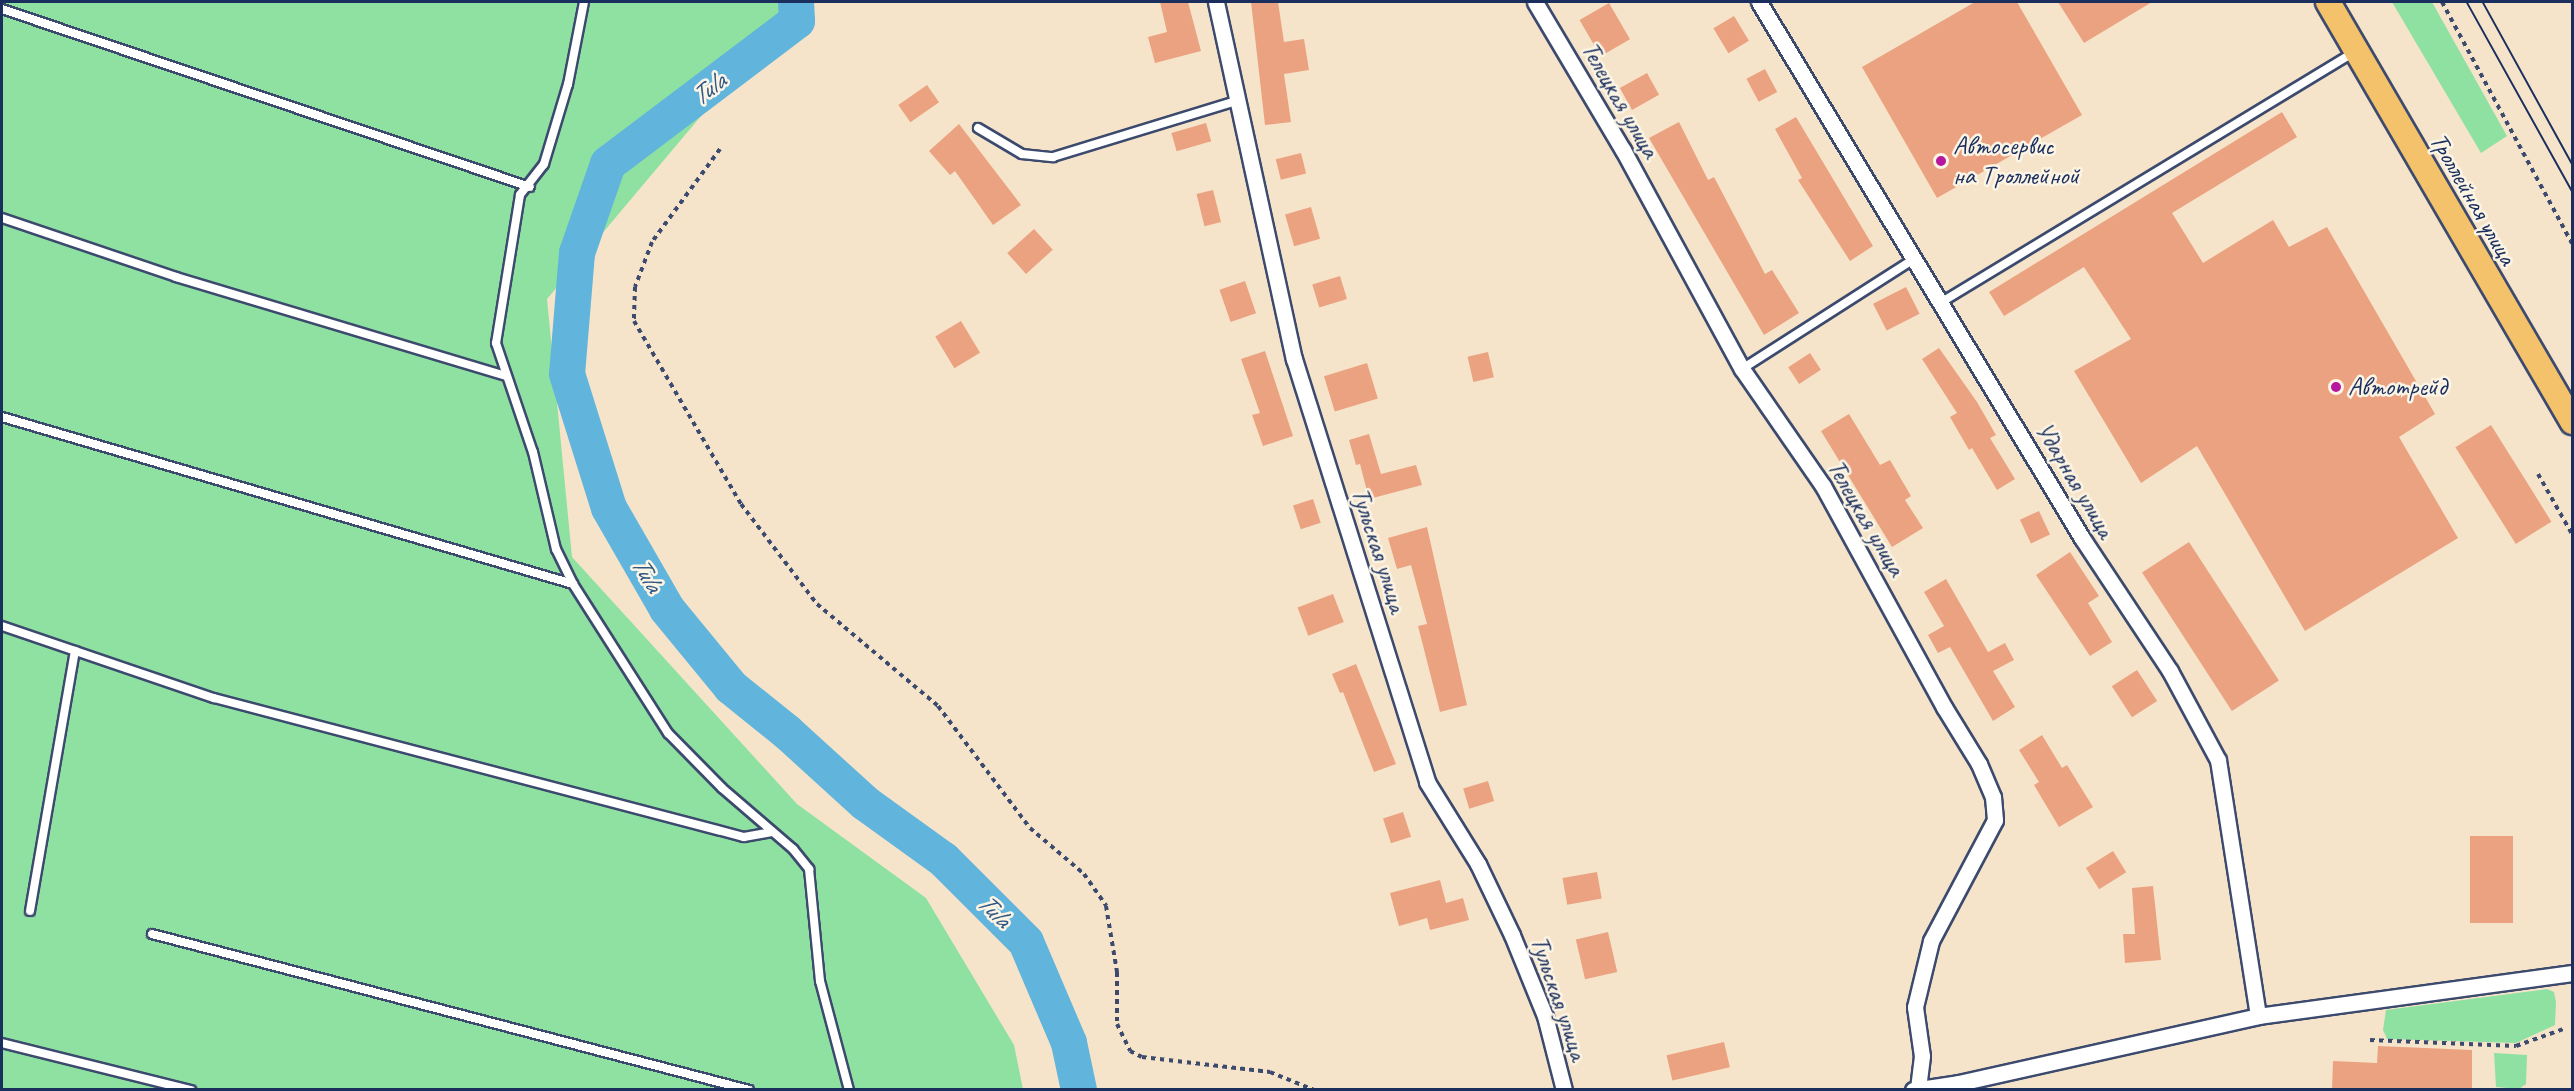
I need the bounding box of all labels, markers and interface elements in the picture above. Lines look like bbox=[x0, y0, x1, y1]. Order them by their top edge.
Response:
street label: Телецкая улица bbox=[1574, 36, 1666, 164]
water label: Tula bbox=[684, 65, 732, 113]
street label: Троллейная улица bbox=[2422, 126, 2524, 272]
place label: Автосервис на Троллейной bbox=[1953, 130, 2076, 192]
marker: Автосервис на Троллейной bbox=[1934, 154, 1948, 168]
place label: Автотрейд bbox=[2348, 371, 2447, 403]
marker: Автотрейд bbox=[2329, 380, 2343, 394]
street label: Ударная улица bbox=[2028, 416, 2122, 544]
street label: Телецкая улица bbox=[1820, 454, 1912, 582]
street label: Тульская улица bbox=[1344, 483, 1414, 617]
water label: Tula bbox=[624, 550, 670, 598]
water label: Tula bbox=[970, 886, 1018, 934]
street label: Тульская улица bbox=[1523, 931, 1595, 1065]

